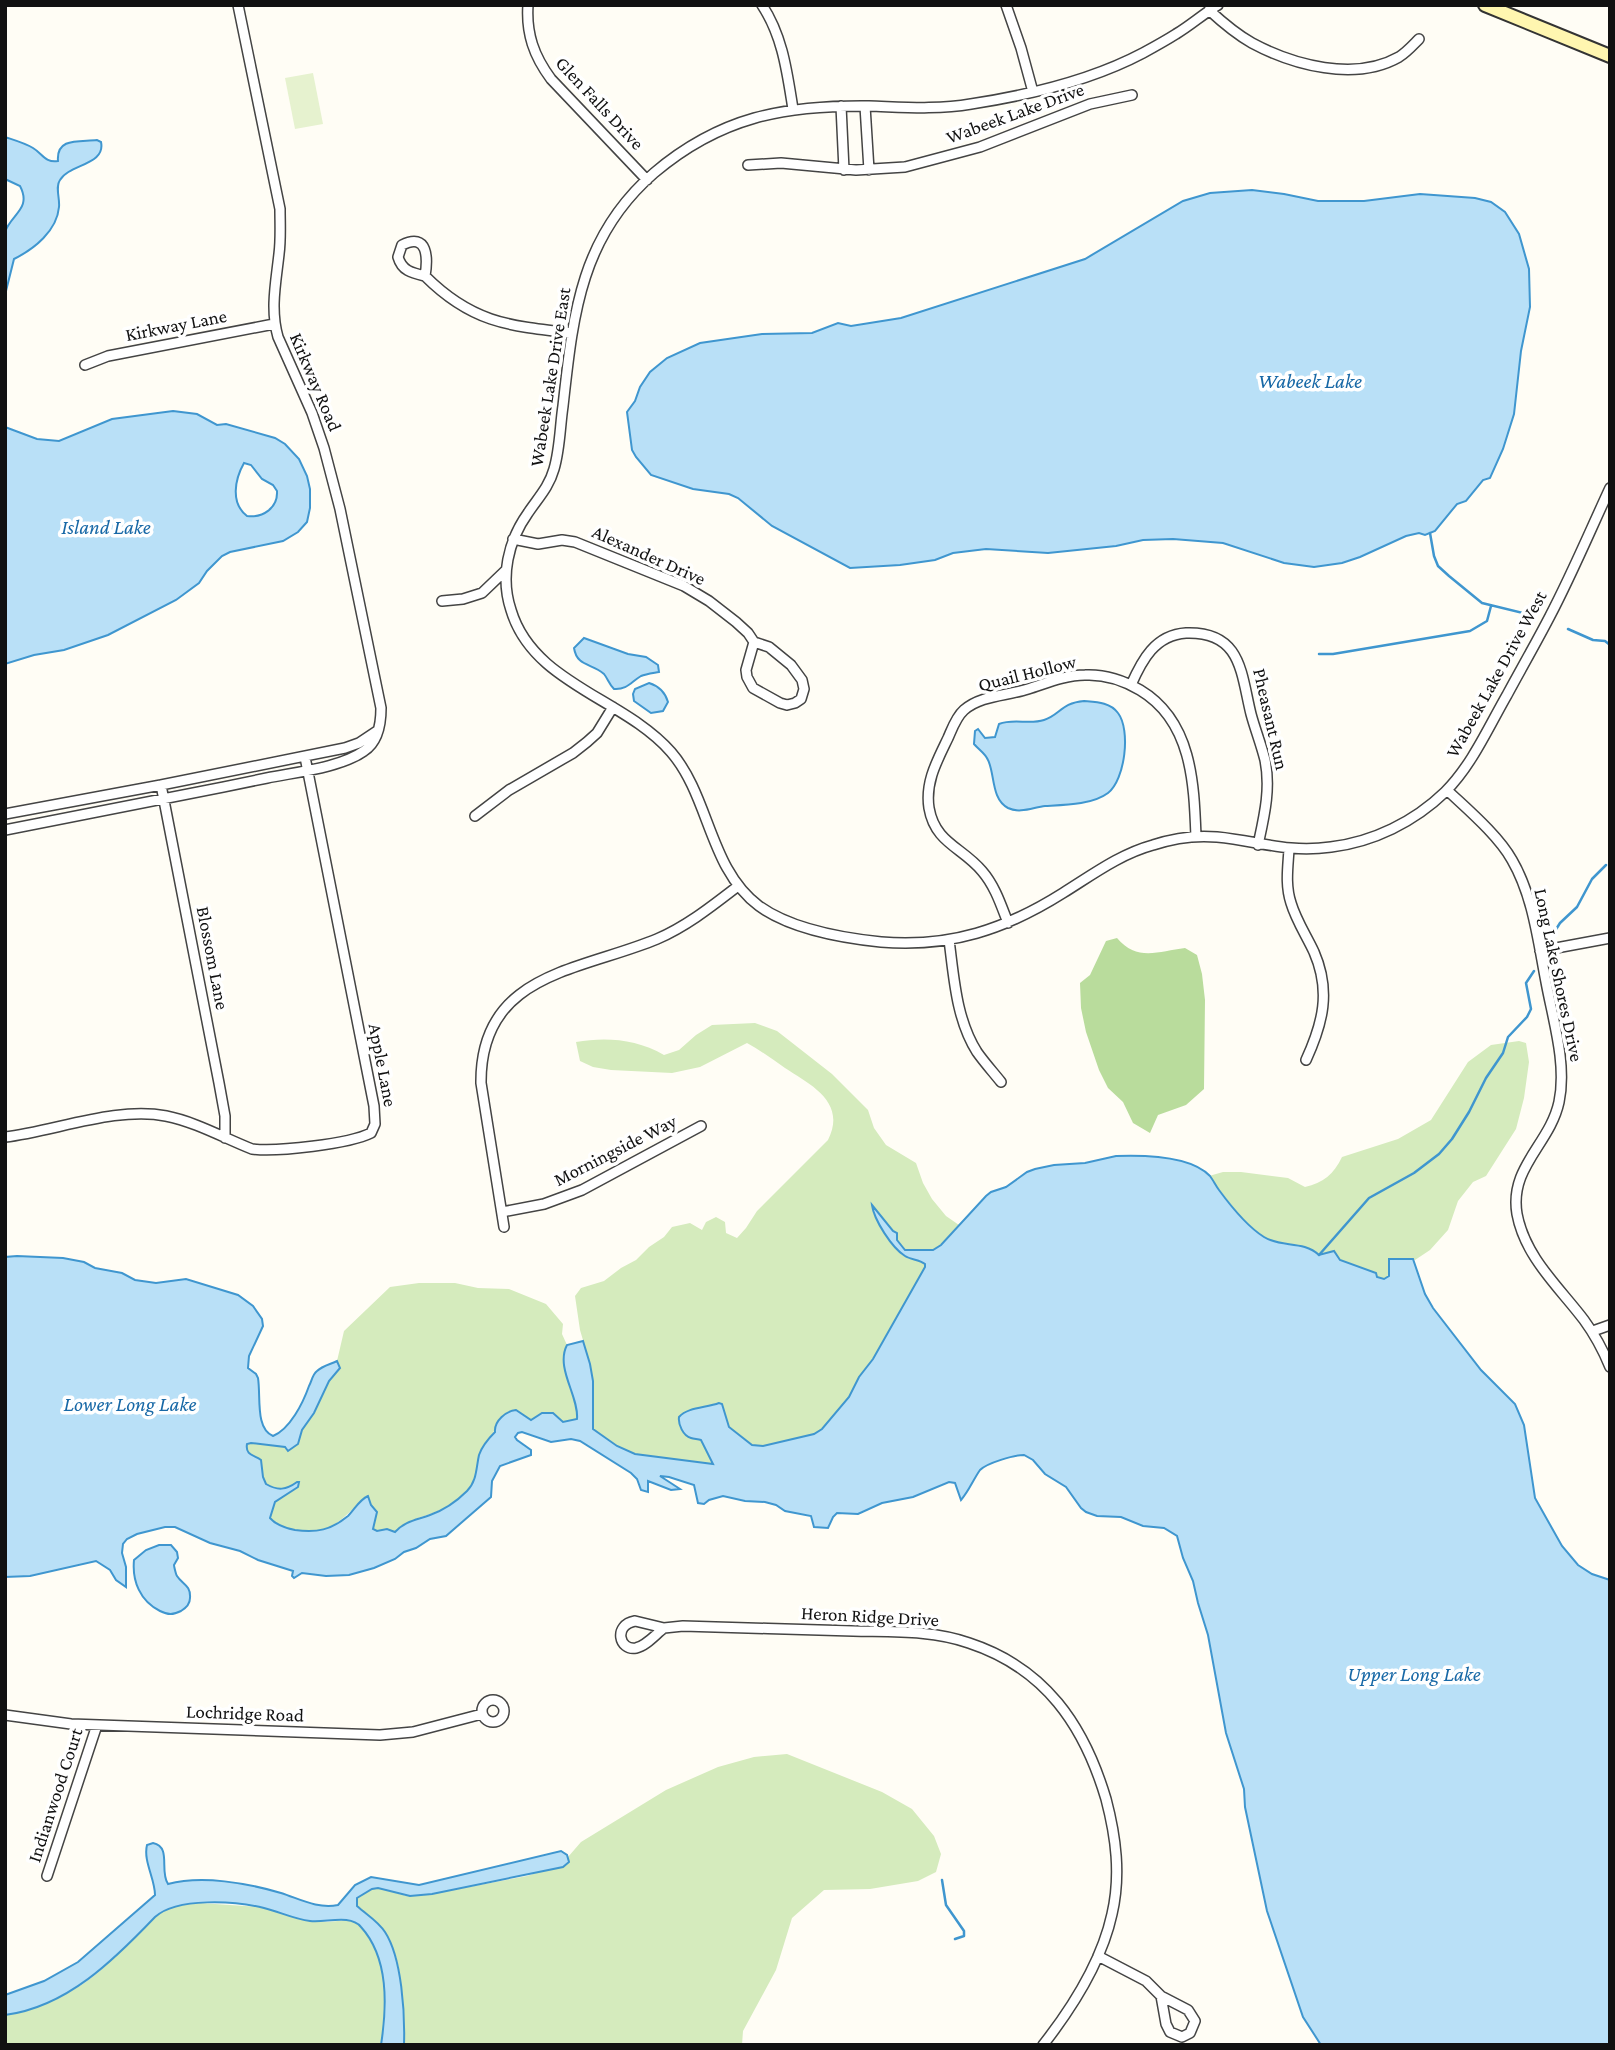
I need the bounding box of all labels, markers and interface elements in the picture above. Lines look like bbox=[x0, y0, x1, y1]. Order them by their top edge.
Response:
street label: Glen Falls Drive bbox=[552, 52, 648, 154]
street label: Wabeek Lake Drive bbox=[943, 78, 1087, 148]
street label: Wabeek Lake Drive East bbox=[525, 285, 575, 468]
street label: Kirkway Lane bbox=[123, 305, 229, 345]
street label: Kirkway Road bbox=[286, 330, 346, 434]
water label: Wabeek Lake bbox=[1258, 369, 1362, 393]
water label: Island Lake bbox=[61, 515, 151, 539]
street label: Alexander Drive bbox=[589, 521, 709, 589]
street label: Wabeek Lake Drive West bbox=[1441, 586, 1551, 761]
street label: Quail Hollow bbox=[976, 651, 1078, 695]
street label: Pheasant Run bbox=[1249, 666, 1293, 772]
street label: Long Lake Shores Drive bbox=[1530, 886, 1588, 1064]
street label: Blossom Lane bbox=[193, 905, 233, 1011]
street label: Apple Lane bbox=[365, 1022, 401, 1108]
street label: Morningside Way bbox=[550, 1110, 680, 1190]
water label: Lower Long Lake bbox=[64, 1392, 196, 1416]
street label: Heron Ridge Drive bbox=[800, 1602, 940, 1630]
water label: Upper Long Lake bbox=[1347, 1662, 1481, 1686]
street label: Lochridge Road bbox=[186, 1700, 304, 1726]
street label: Indianwood Court bbox=[23, 1725, 87, 1865]

